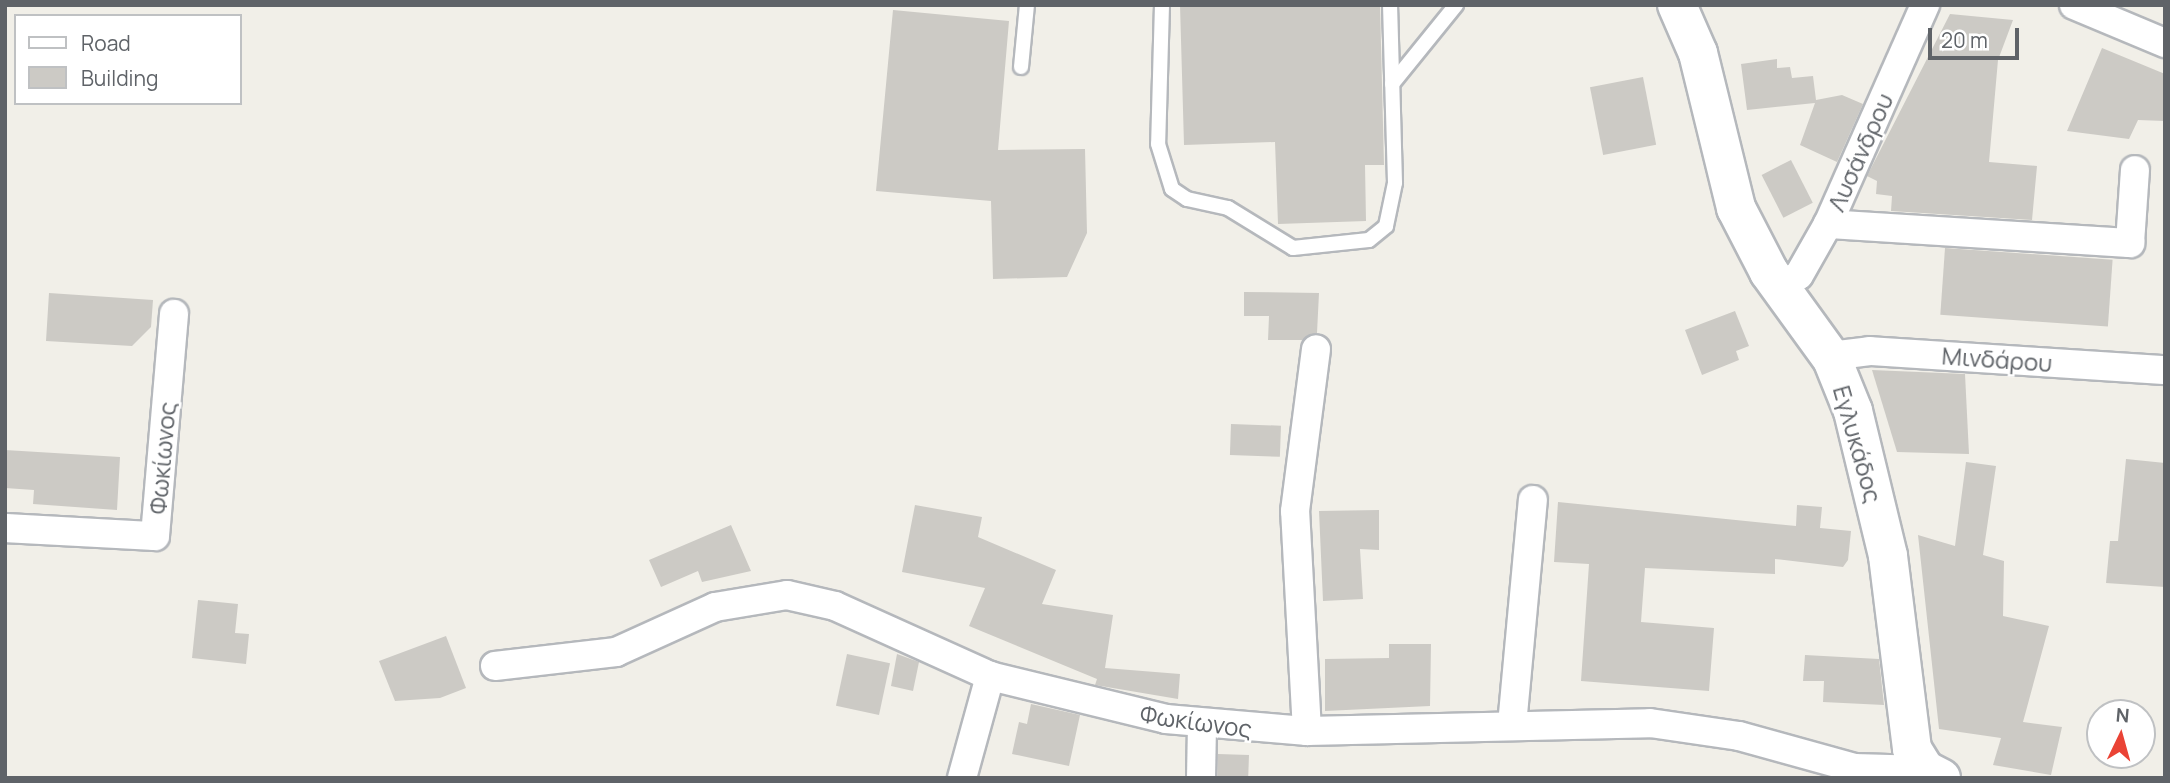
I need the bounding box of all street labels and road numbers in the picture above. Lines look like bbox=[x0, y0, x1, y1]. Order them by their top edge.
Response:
street label: Λυσάνδρου bbox=[1821, 89, 1899, 215]
street label: Μινδάρου bbox=[1941, 341, 2053, 377]
street label: Εγλυκάδος bbox=[1828, 382, 1888, 506]
street label: Φωκίωνος bbox=[143, 401, 181, 515]
street label: Φωκίωνος bbox=[1138, 699, 1254, 743]

